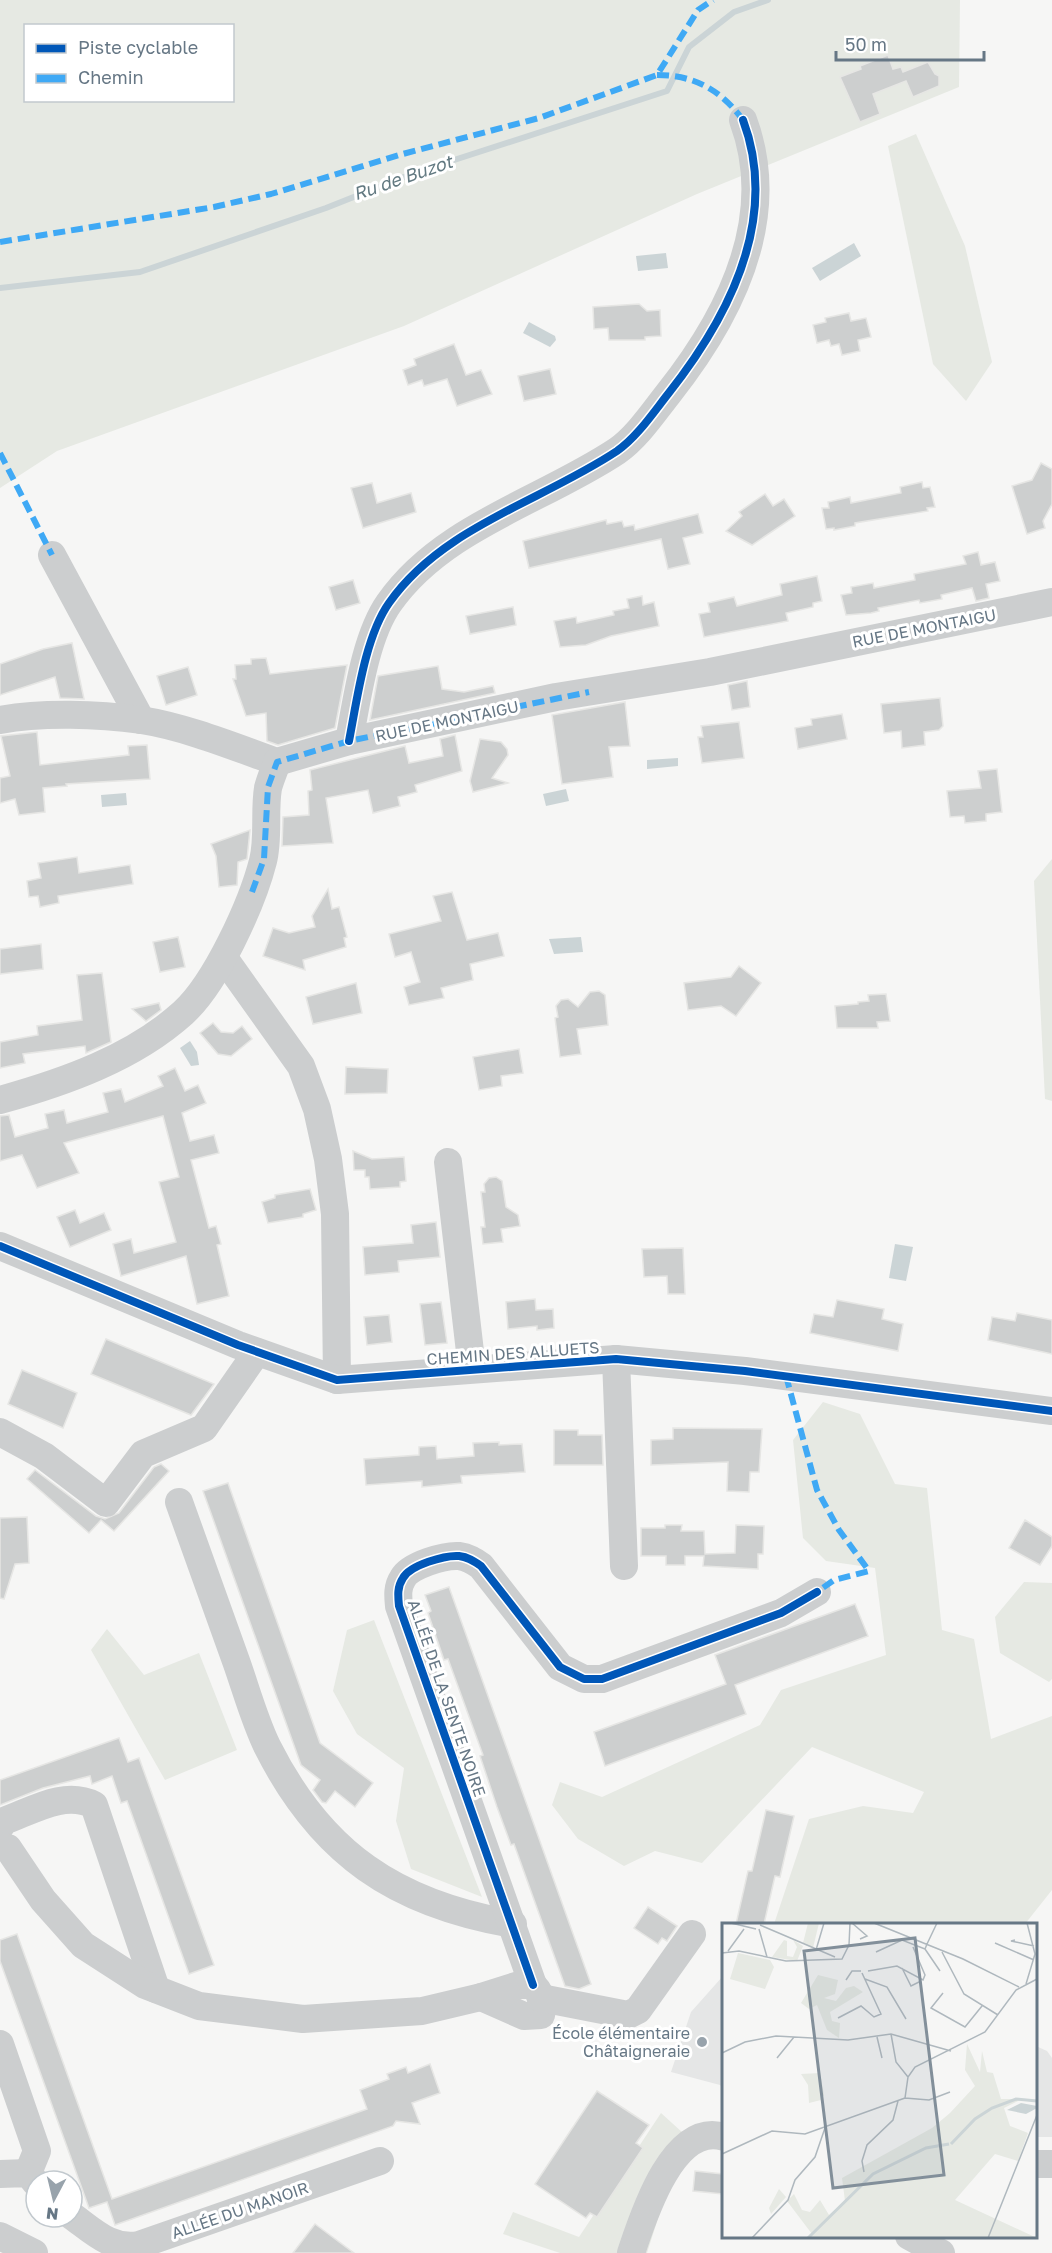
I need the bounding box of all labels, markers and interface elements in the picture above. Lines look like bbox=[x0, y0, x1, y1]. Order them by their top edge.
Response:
legend bbox=[24, 24, 234, 102]
scale bar bbox=[836, 24, 984, 62]
text: 50 m bbox=[845, 33, 887, 55]
text: Piste cyclable bbox=[78, 36, 198, 58]
text: Chemin bbox=[78, 66, 144, 88]
water label: Ru de Buzot bbox=[350, 149, 457, 204]
street label: RUE DE MONTAIGU bbox=[850, 604, 998, 652]
street label: RUE DE MONTAIGU bbox=[373, 696, 521, 746]
street label: CHEMIN DES ALLUETS bbox=[426, 1337, 600, 1369]
street label: ALLÉE DE LA SENTE NOIRE bbox=[404, 1597, 490, 1799]
inset map bbox=[722, 1923, 1037, 2238]
place label: École élémentaire Châtaigneraie bbox=[552, 2023, 690, 2061]
marker: École élémentaire Châtaigneraie bbox=[695, 2035, 709, 2049]
north arrow bbox=[24, 2169, 84, 2229]
street label: ALLÉE DU MANOIR bbox=[169, 2177, 311, 2243]
text: N bbox=[45, 2203, 59, 2225]

